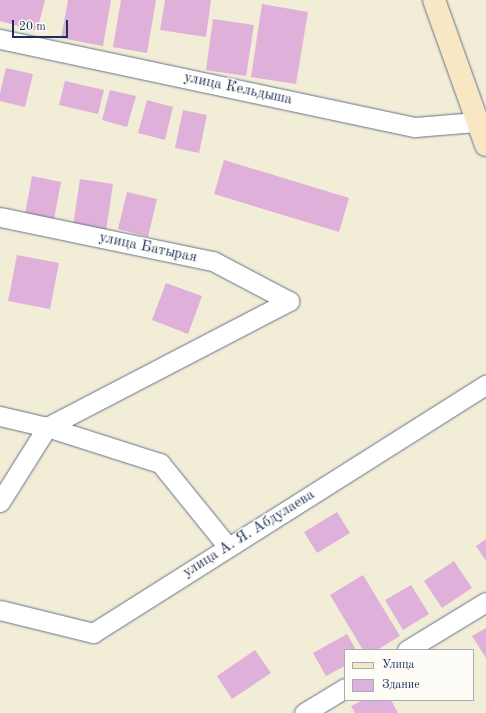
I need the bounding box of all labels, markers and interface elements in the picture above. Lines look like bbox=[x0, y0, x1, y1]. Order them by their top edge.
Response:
scale bar bbox=[14, 12, 70, 38]
text: 20 m bbox=[19, 21, 46, 33]
street label: улица Кельдыша bbox=[182, 69, 294, 109]
street label: улица Батырая bbox=[97, 229, 199, 267]
street label: улица А. Я. Абдулаева bbox=[180, 486, 318, 582]
legend bbox=[344, 649, 474, 701]
text: Улица bbox=[382, 659, 415, 671]
text: Здание bbox=[382, 679, 420, 691]

